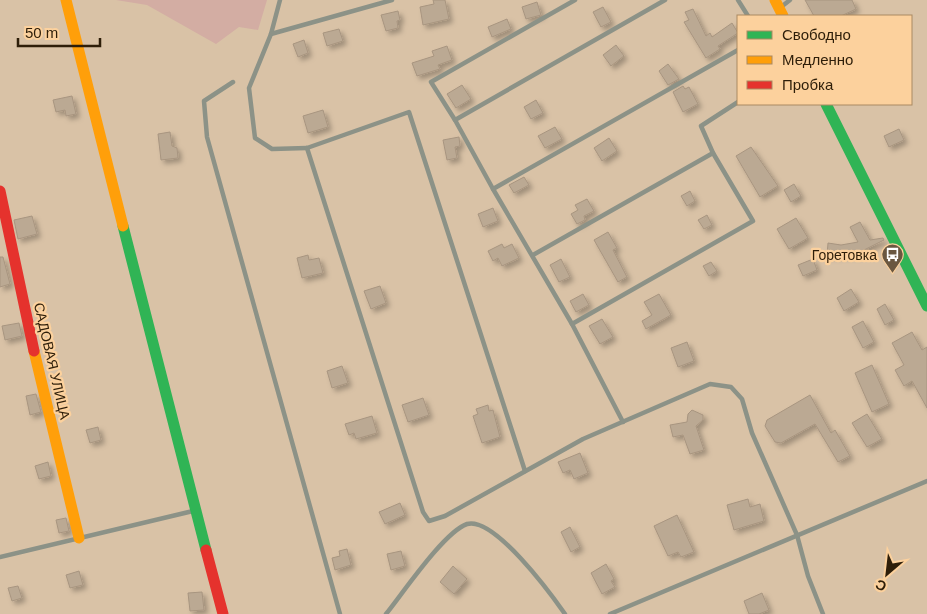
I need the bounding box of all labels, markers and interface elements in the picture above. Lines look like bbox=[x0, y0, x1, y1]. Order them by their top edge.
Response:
scale bar bbox=[18, 15, 100, 47]
legend bbox=[737, 15, 912, 105]
text: 50 m bbox=[25, 24, 58, 41]
text: Свободно bbox=[782, 26, 851, 43]
text: Медленно bbox=[782, 51, 853, 68]
text: Пробка bbox=[782, 76, 834, 93]
bus stop icon: Горетовка bbox=[881, 243, 905, 274]
place label: Горетовка bbox=[812, 247, 877, 263]
street label: САДОВАЯ УЛИЦА bbox=[31, 301, 73, 422]
north arrow bbox=[862, 549, 912, 599]
text: С bbox=[873, 576, 889, 595]

